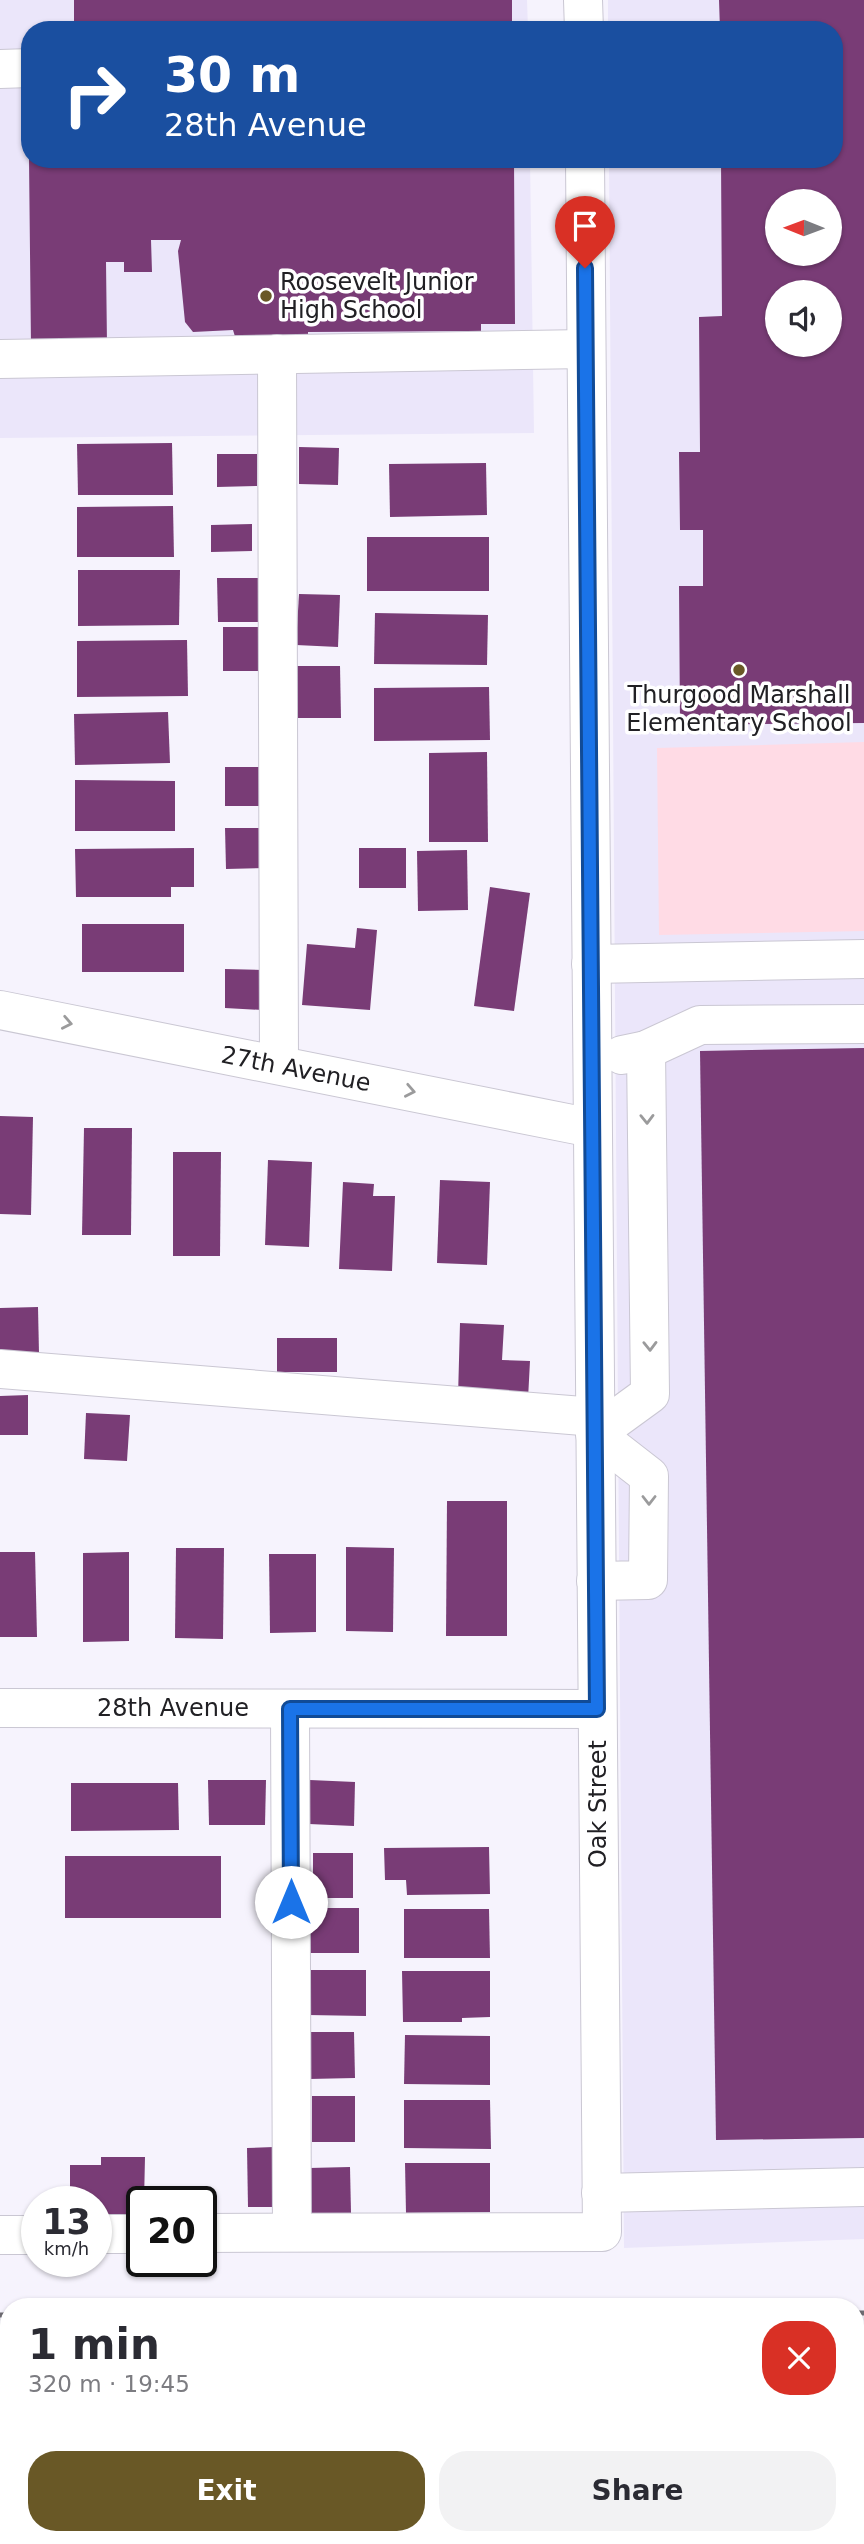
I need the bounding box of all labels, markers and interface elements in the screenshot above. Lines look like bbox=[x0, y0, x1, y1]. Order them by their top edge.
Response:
text: 30 m bbox=[164, 47, 300, 104]
icon: right bbox=[49, 49, 140, 140]
text: 28th Avenue bbox=[164, 106, 367, 144]
north arrow bbox=[765, 189, 842, 266]
map controls bbox=[765, 189, 842, 357]
pin bbox=[555, 196, 615, 268]
icon: arrive bbox=[566, 207, 604, 245]
place label: Roosevelt Junior High School bbox=[280, 268, 474, 324]
button: sound bbox=[765, 280, 842, 357]
marker: Roosevelt Junior High School bbox=[258, 288, 274, 304]
marker: Thurgood Marshall Elementary School bbox=[731, 662, 747, 678]
place label: Thurgood Marshall Elementary School bbox=[626, 681, 852, 737]
one-way arrow bbox=[61, 1015, 73, 1030]
street label: 27th Avenue bbox=[219, 1041, 373, 1097]
one-way arrow bbox=[404, 1083, 416, 1098]
one-way arrow bbox=[639, 1114, 655, 1124]
one-way arrow bbox=[642, 1341, 657, 1352]
one-way arrow bbox=[641, 1496, 657, 1506]
street label: 28th Avenue bbox=[97, 1694, 249, 1722]
street label: Oak Street bbox=[584, 1740, 612, 1868]
position arrow bbox=[254, 1865, 328, 1939]
speed limit sign: 20 bbox=[126, 2186, 217, 2277]
text: 13 bbox=[42, 2202, 91, 2242]
text: km/h bbox=[44, 2238, 89, 2259]
text: 1 min bbox=[28, 2320, 160, 2369]
button: close bbox=[762, 2321, 836, 2395]
text: 320 m · 19:45 bbox=[28, 2371, 190, 2397]
button: Exit bbox=[28, 2451, 425, 2531]
button: Share bbox=[439, 2451, 836, 2531]

